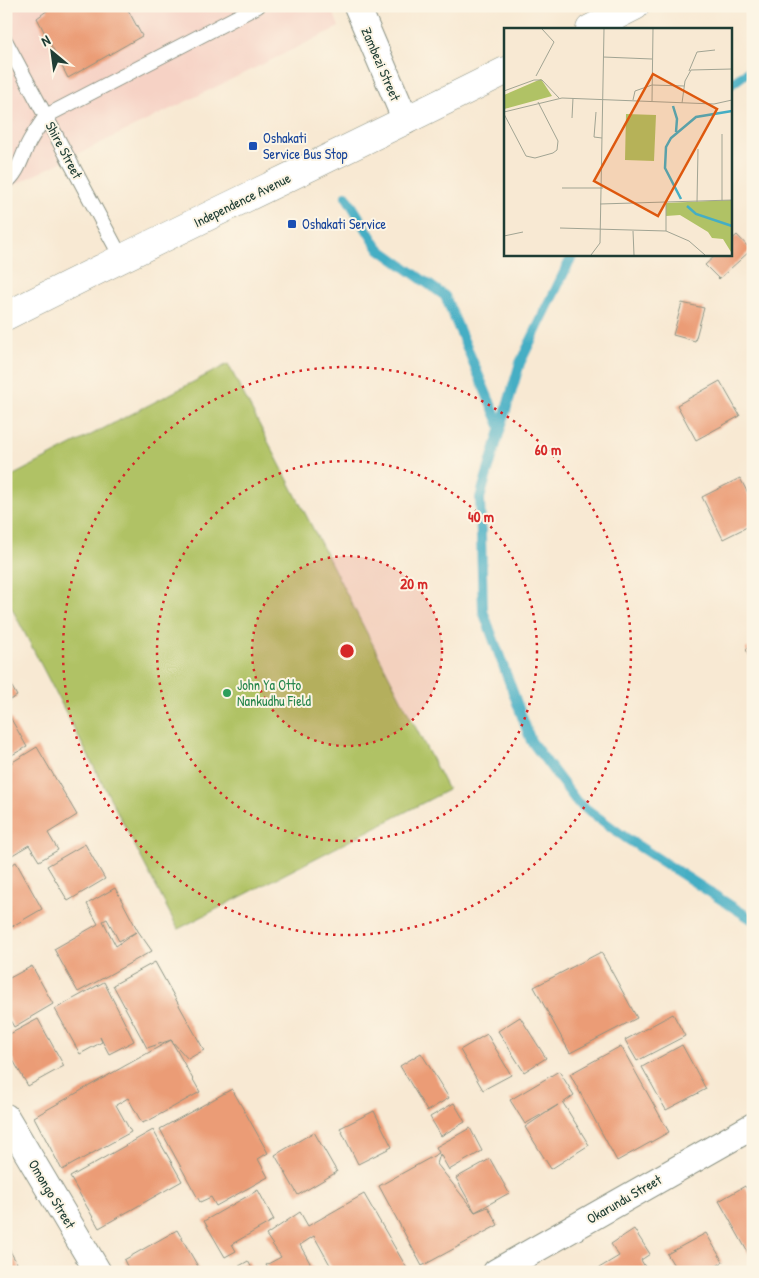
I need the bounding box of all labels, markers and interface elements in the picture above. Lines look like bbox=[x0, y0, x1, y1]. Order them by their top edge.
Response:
street label: Zambezi Street bbox=[357, 24, 406, 104]
north arrow bbox=[28, 28, 78, 78]
inset map bbox=[504, 28, 732, 255]
text: N bbox=[38, 30, 54, 50]
street label: Shire Street bbox=[41, 118, 88, 182]
place label: Oshakati Service Bus Stop bbox=[263, 128, 348, 164]
marker: Oshakati Service Bus Stop bbox=[247, 140, 259, 152]
street label: Independence Avenue bbox=[190, 168, 294, 232]
place label: Oshakati Service bbox=[302, 214, 387, 233]
marker: Oshakati Service bbox=[286, 218, 298, 230]
text: 60 m bbox=[535, 439, 561, 460]
text: 40 m bbox=[468, 506, 494, 527]
text: 20 m bbox=[400, 573, 428, 594]
centre of rings bbox=[338, 642, 356, 660]
place label: John Ya Otto Nankudhu Field bbox=[237, 675, 312, 710]
marker: John Ya Otto Nankudhu Field bbox=[221, 687, 233, 699]
street label: Omongo Street bbox=[24, 1156, 80, 1232]
street label: Okarundu Street bbox=[583, 1169, 665, 1228]

